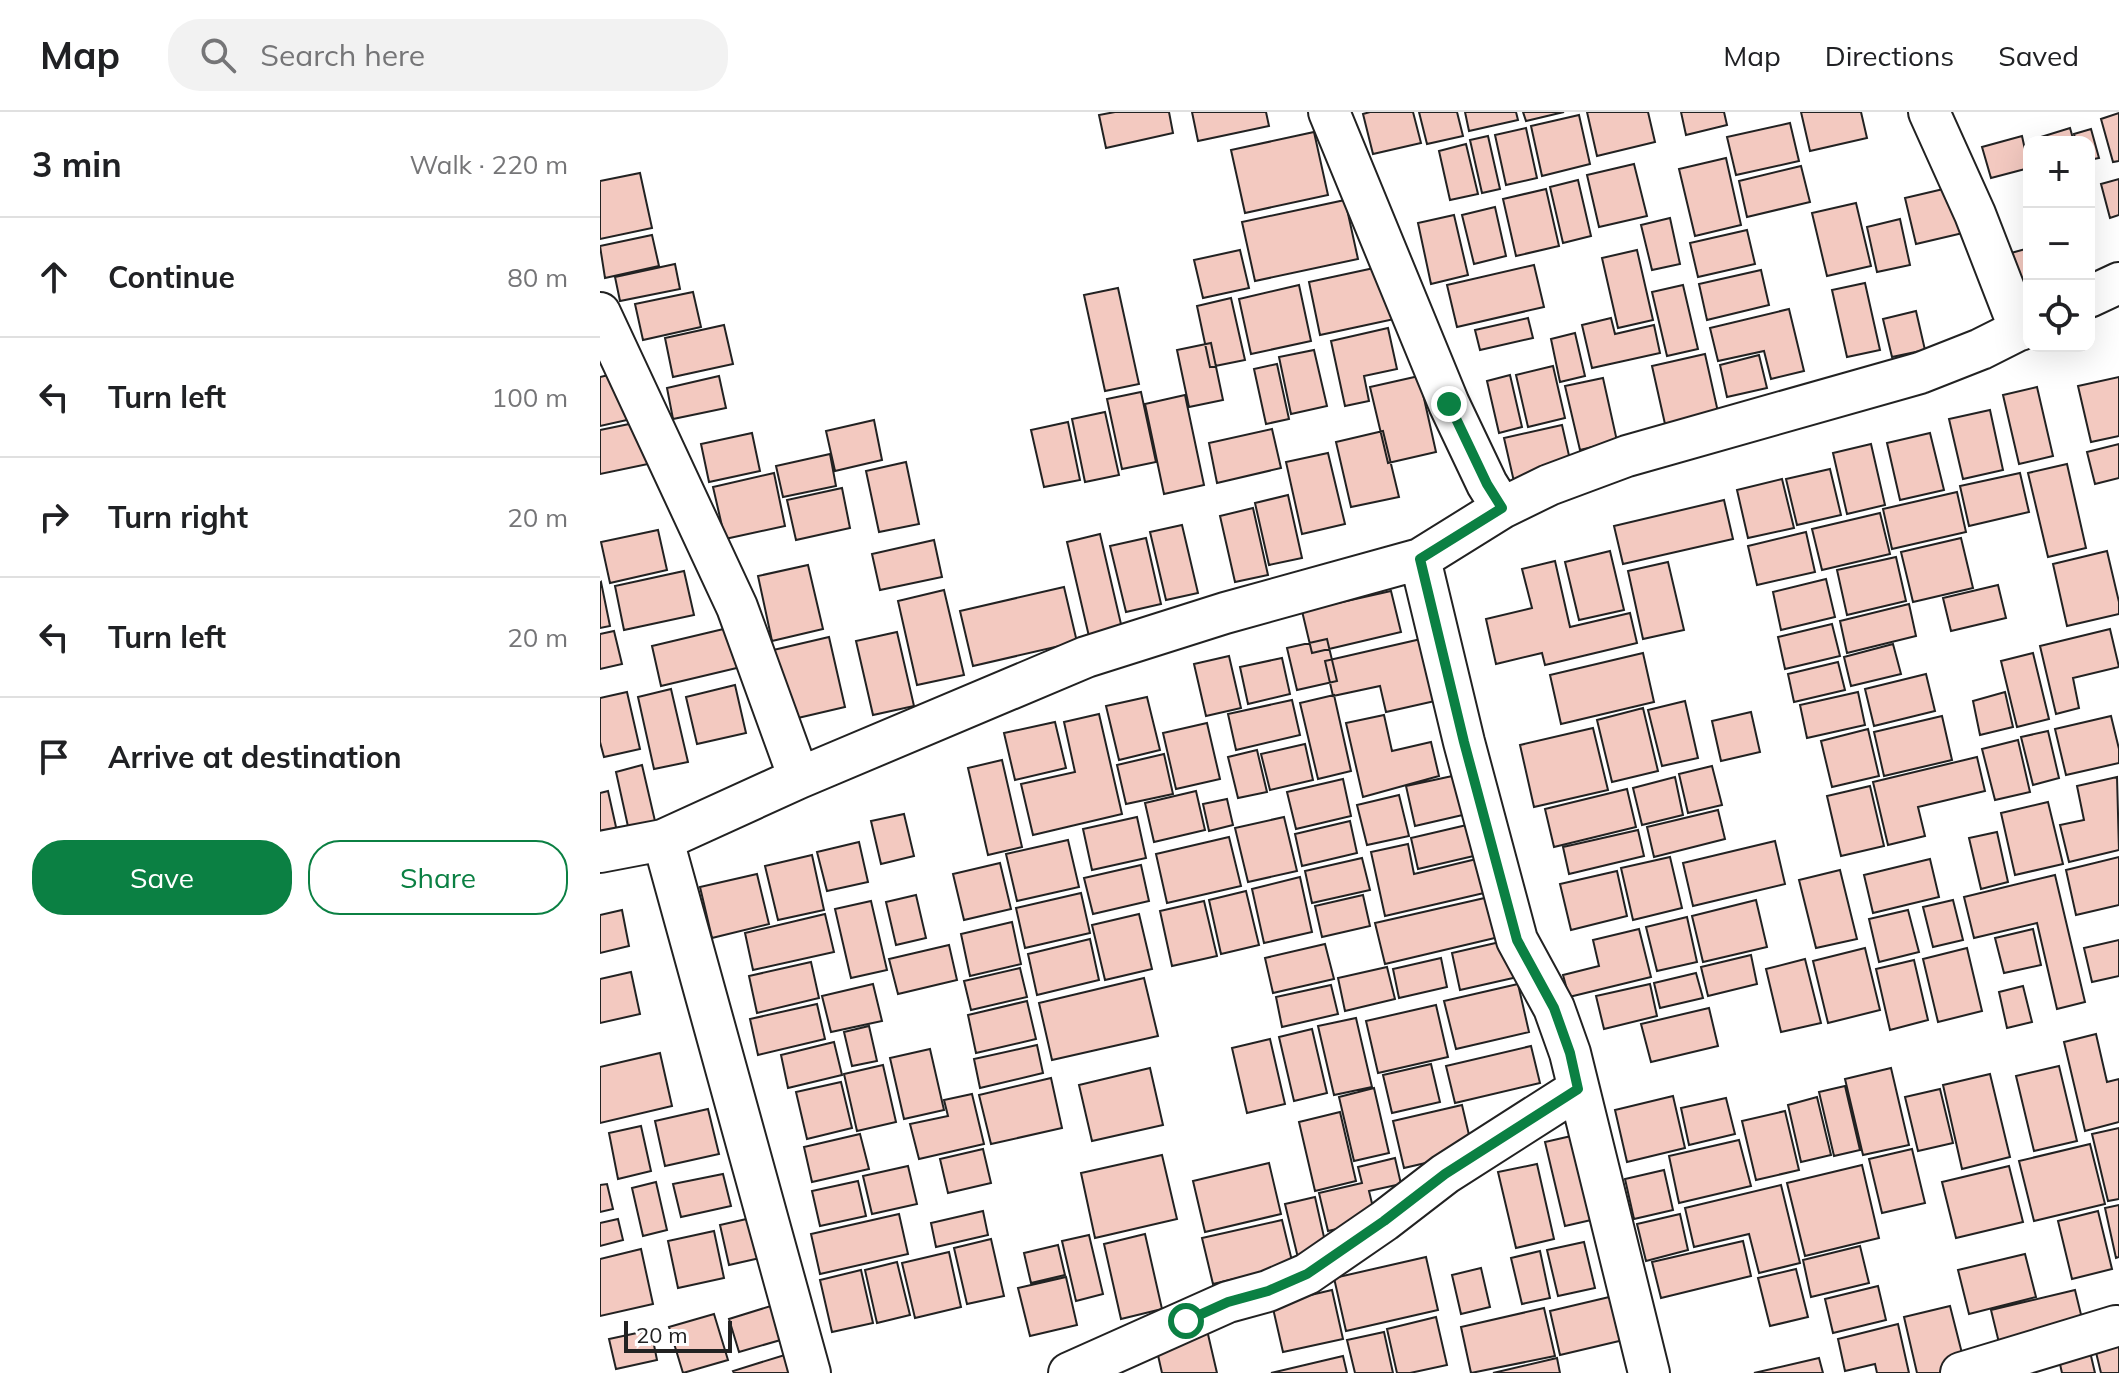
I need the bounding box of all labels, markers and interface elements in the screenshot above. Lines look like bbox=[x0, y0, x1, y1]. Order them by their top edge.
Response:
search box bbox=[168, 19, 728, 91]
text: Map bbox=[40, 31, 120, 79]
icon: search bbox=[196, 33, 240, 77]
text: Search here bbox=[260, 36, 425, 74]
text: Map bbox=[1723, 38, 1781, 73]
text: Directions bbox=[1825, 38, 1954, 73]
text: Saved bbox=[1998, 38, 2079, 73]
map controls bbox=[2023, 136, 2095, 352]
button: + bbox=[2023, 136, 2095, 208]
text: 3 min bbox=[32, 143, 122, 186]
text: Walk · 220 m bbox=[409, 148, 568, 181]
button: − bbox=[2023, 208, 2095, 280]
icon: ahead bbox=[32, 255, 76, 299]
text: Continue bbox=[108, 258, 235, 296]
text: 80 m bbox=[507, 261, 568, 294]
button: locate bbox=[2023, 280, 2095, 352]
icon: left bbox=[32, 375, 76, 419]
text: Turn left bbox=[108, 378, 226, 416]
text: 100 m bbox=[492, 381, 568, 414]
route end bbox=[1431, 386, 1467, 422]
icon: right bbox=[32, 495, 76, 539]
text: Turn right bbox=[108, 498, 248, 536]
text: 20 m bbox=[507, 501, 568, 534]
icon: left bbox=[32, 615, 76, 659]
text: Turn left bbox=[108, 618, 226, 656]
text: 20 m bbox=[507, 621, 568, 654]
icon: arrive bbox=[32, 735, 76, 779]
text: Arrive at destination bbox=[108, 738, 402, 776]
button: Save bbox=[32, 840, 292, 915]
button: Share bbox=[308, 840, 568, 915]
route start bbox=[1168, 1303, 1204, 1339]
scale bar bbox=[624, 1317, 732, 1353]
text: 20 m bbox=[636, 1321, 687, 1349]

